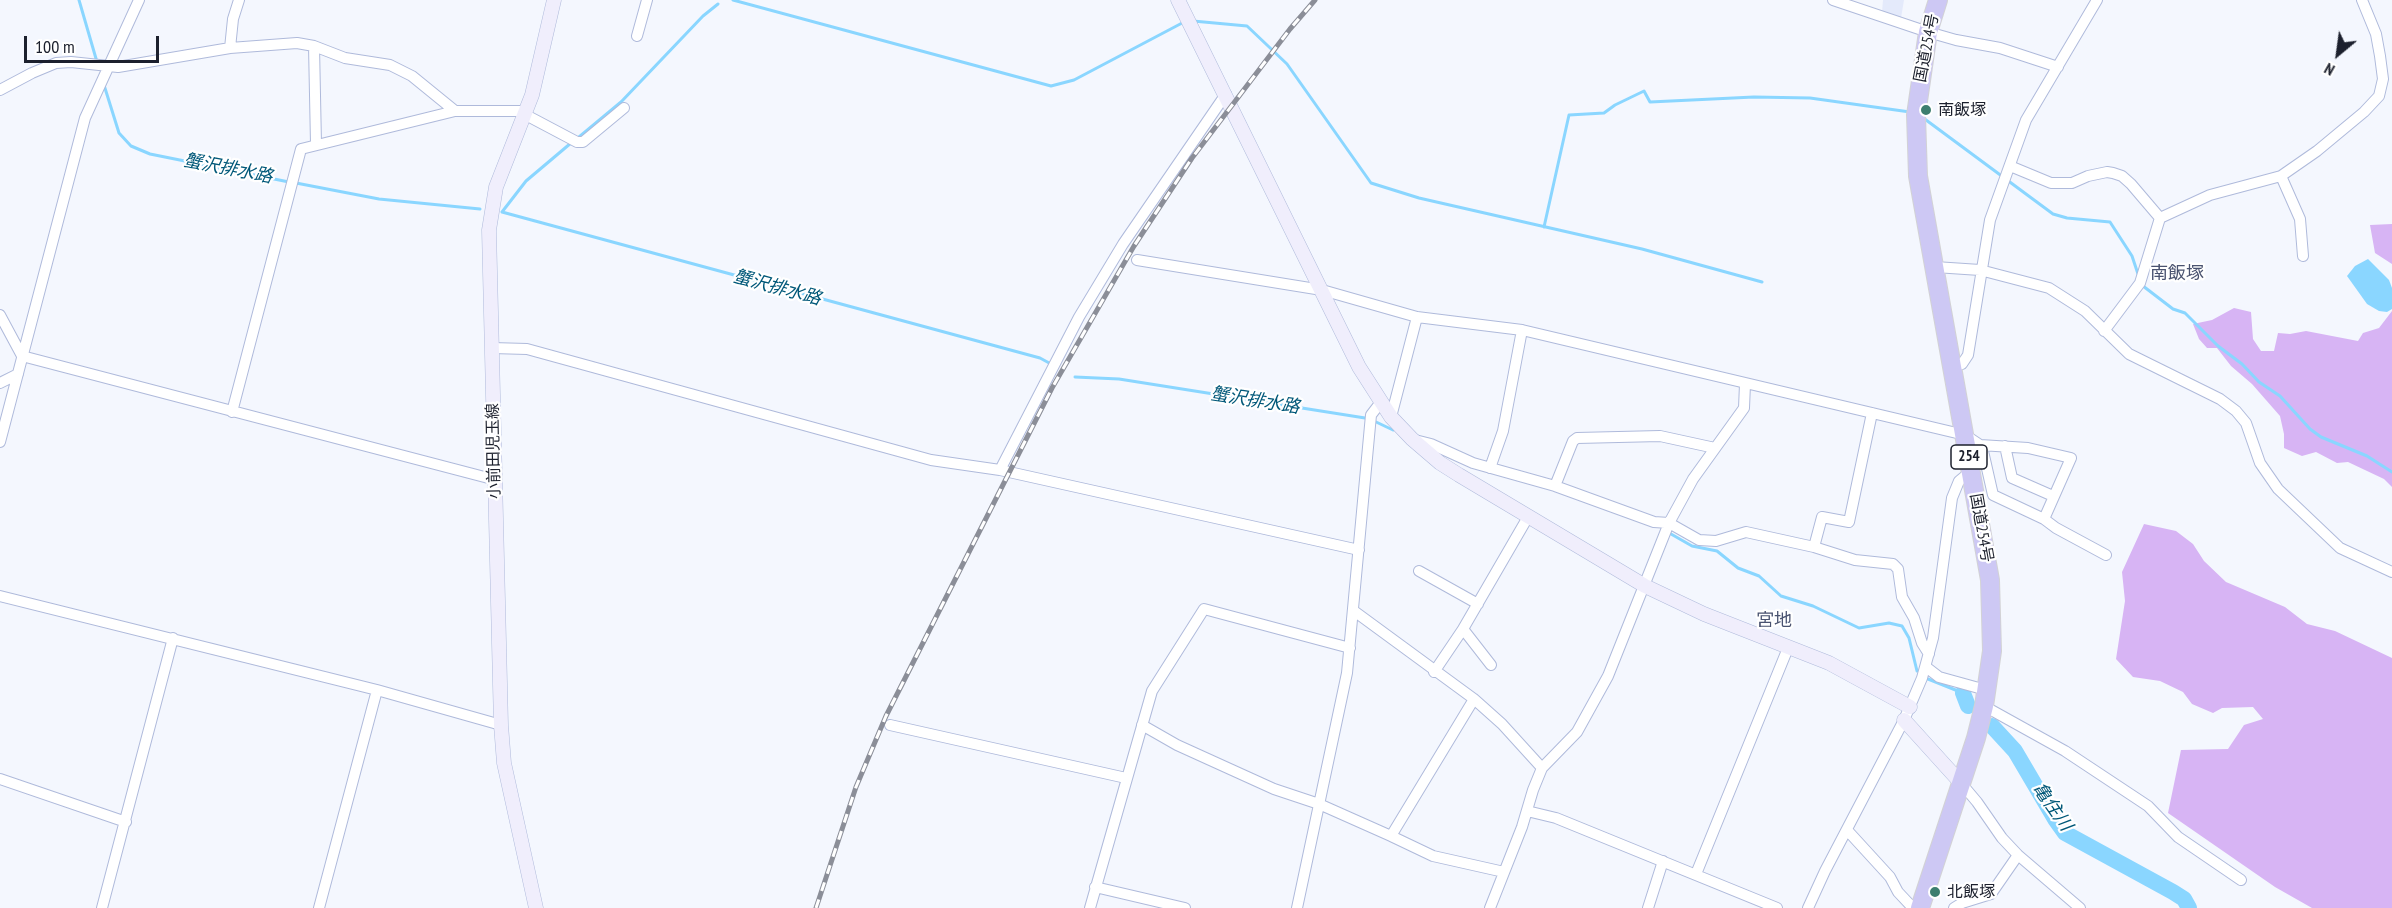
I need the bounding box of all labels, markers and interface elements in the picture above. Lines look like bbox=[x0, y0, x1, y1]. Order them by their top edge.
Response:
street label: 国道254号 bbox=[1911, 12, 1943, 84]
scale bar bbox=[27, 24, 162, 62]
north arrow bbox=[2308, 24, 2368, 84]
text: 100 m bbox=[35, 35, 75, 58]
text: N bbox=[2321, 59, 2338, 81]
place label: 南飯塚 bbox=[1938, 100, 1986, 120]
marker: 南飯塚 bbox=[1919, 103, 1933, 117]
water label: 蟹沢排水路 bbox=[182, 150, 274, 188]
district label: 南飯塚 bbox=[2150, 263, 2204, 285]
water label: 蟹沢排水路 bbox=[731, 266, 823, 310]
water label: 蟹沢排水路 bbox=[1209, 383, 1301, 419]
street label: 小前田児玉線 bbox=[484, 403, 504, 499]
road number: 254 bbox=[1951, 445, 1987, 469]
street label: 国道254号 bbox=[1966, 492, 1996, 564]
district label: 宮地 bbox=[1756, 610, 1792, 632]
water label: 亀住川 bbox=[2028, 779, 2076, 835]
place label: 北飯塚 bbox=[1947, 882, 1995, 902]
marker: 北飯塚 bbox=[1928, 885, 1942, 899]

